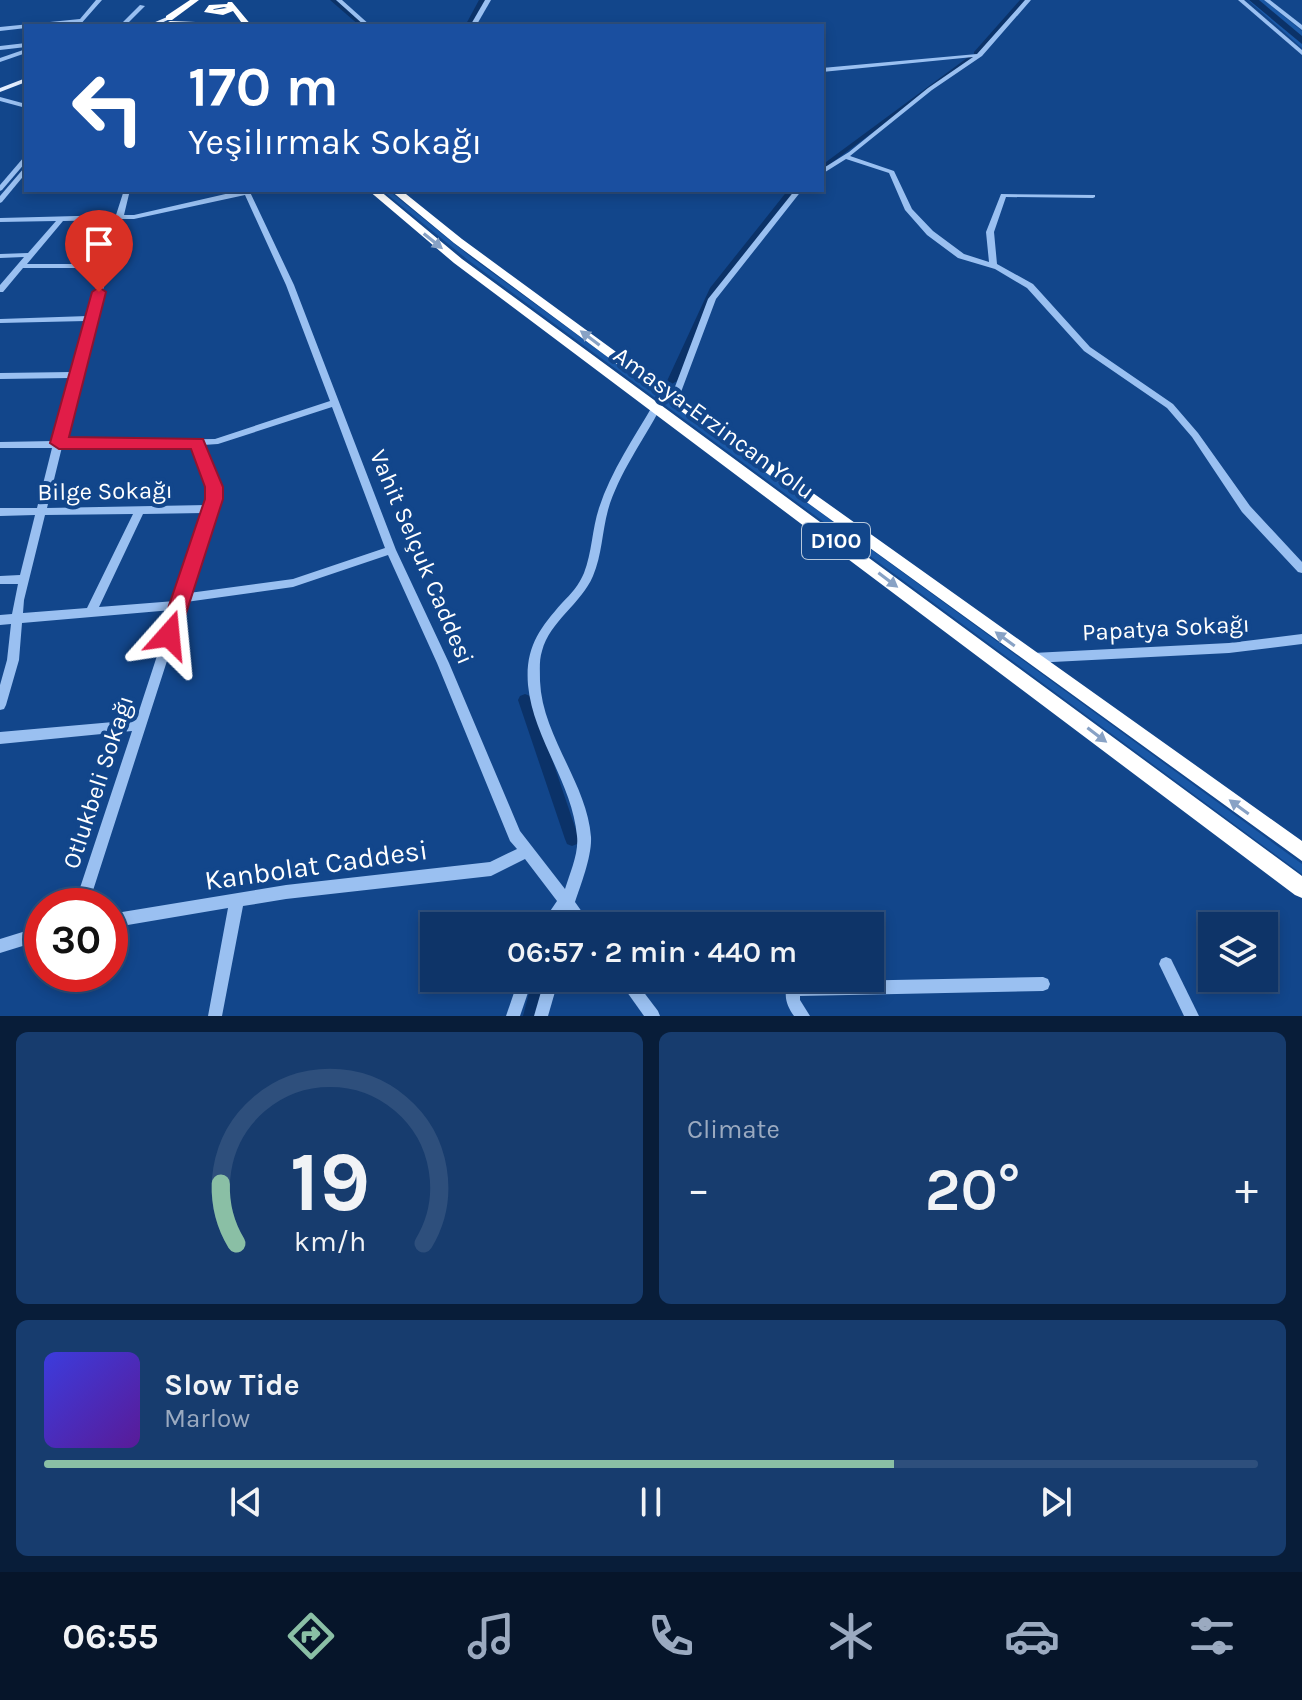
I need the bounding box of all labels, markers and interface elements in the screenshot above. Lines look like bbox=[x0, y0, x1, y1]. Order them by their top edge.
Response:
text: 170 m bbox=[188, 54, 339, 119]
icon: left bbox=[56, 56, 160, 160]
text: Yeşilırmak Sokağı bbox=[188, 121, 482, 163]
pin bbox=[65, 210, 133, 292]
icon: arrive bbox=[77, 222, 121, 266]
one-way arrow bbox=[422, 232, 442, 249]
one-way arrow bbox=[580, 331, 601, 346]
street label: Amasya-Erzincan Yolu bbox=[608, 341, 820, 505]
street label: Vahit Selçuk Caddesi bbox=[364, 445, 480, 669]
street label: Bilge Sokağı bbox=[37, 476, 173, 506]
road number: D100 bbox=[802, 523, 870, 559]
one-way arrow bbox=[878, 571, 899, 587]
position arrow bbox=[127, 593, 211, 677]
street label: Papatya Sokağı bbox=[1081, 610, 1251, 646]
one-way arrow bbox=[994, 631, 1015, 647]
street label: Otlukbeli Sokağı bbox=[57, 692, 139, 872]
one-way arrow bbox=[1087, 726, 1107, 742]
one-way arrow bbox=[1228, 800, 1249, 815]
street label: Kanbolat Caddesi bbox=[202, 833, 430, 897]
speed limit sign: 30 bbox=[24, 888, 128, 992]
map controls bbox=[1198, 912, 1278, 992]
button: layers bbox=[1198, 912, 1278, 992]
text: 06:57 · 2 min · 440 m bbox=[507, 934, 797, 970]
text: Climate bbox=[687, 1114, 780, 1145]
text: 19 bbox=[289, 1134, 370, 1231]
text: 20° bbox=[925, 1155, 1020, 1225]
text: − bbox=[687, 1164, 710, 1215]
text: + bbox=[1235, 1164, 1258, 1215]
text: km/h bbox=[293, 1225, 366, 1258]
text: Slow Tide bbox=[164, 1367, 300, 1403]
text: Marlow bbox=[164, 1403, 250, 1434]
icon: previous bbox=[224, 1480, 268, 1524]
icon: pause bbox=[629, 1480, 673, 1524]
icon: next bbox=[1034, 1480, 1078, 1524]
icon: directions bbox=[283, 1608, 339, 1664]
icon: music bbox=[463, 1608, 519, 1664]
icon: phone bbox=[643, 1608, 699, 1664]
icon: climate bbox=[823, 1608, 879, 1664]
icon: car bbox=[1004, 1608, 1060, 1664]
icon: filters bbox=[1184, 1608, 1240, 1664]
text: 06:55 bbox=[62, 1615, 158, 1657]

